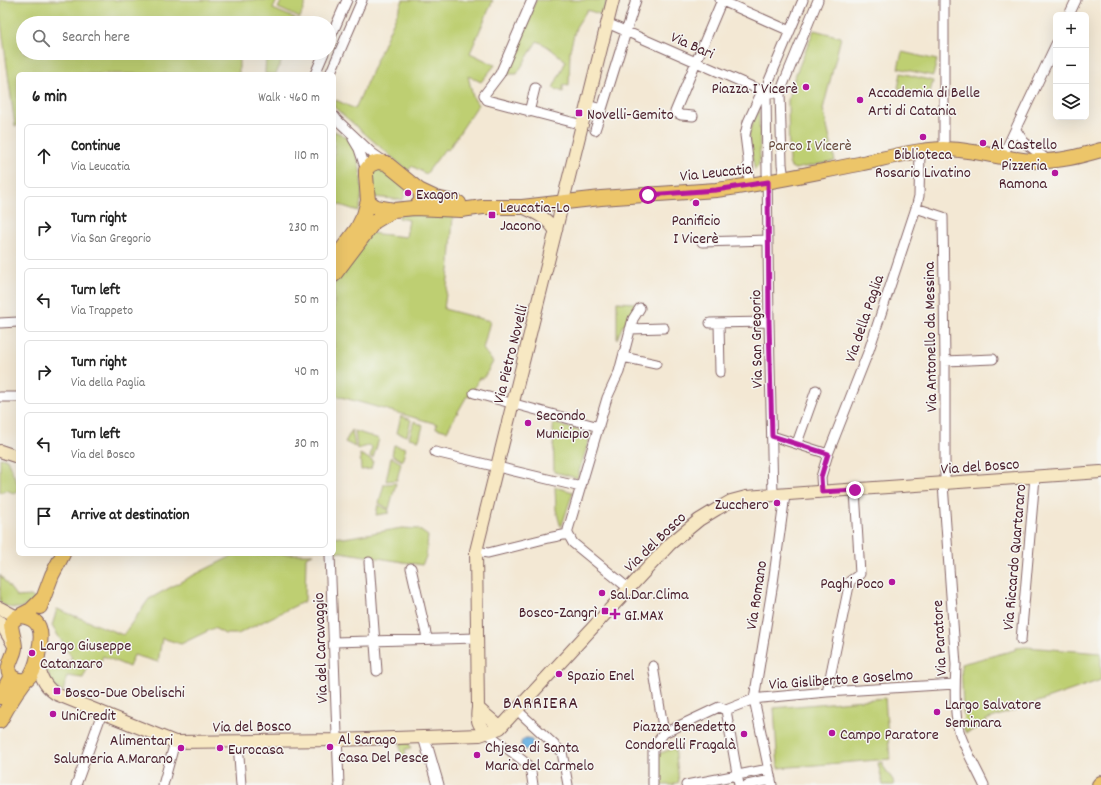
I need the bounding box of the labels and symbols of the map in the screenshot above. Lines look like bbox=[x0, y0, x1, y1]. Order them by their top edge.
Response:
street label: Via Bari bbox=[666, 26, 718, 66]
place label: Piazza I Vicerè bbox=[711, 78, 798, 101]
marker: Piazza I Vicerè bbox=[801, 82, 811, 92]
place label: Accademia di Belle Arti di Catania bbox=[868, 82, 980, 123]
marker: Accademia di Belle Arti di Catania bbox=[855, 95, 865, 105]
place label: Novelli-Gemito bbox=[587, 104, 674, 127]
marker: Novelli-Gemito bbox=[574, 108, 584, 118]
marker: Biblioteca Rosario Livatino bbox=[918, 132, 928, 142]
place label: Al Castello bbox=[991, 134, 1057, 157]
park label: Parco I Vicerè bbox=[768, 135, 852, 158]
marker: Al Castello bbox=[978, 138, 988, 148]
place label: Biblioteca Rosario Livatino bbox=[875, 144, 971, 185]
place label: Pizzeria Ramona bbox=[999, 155, 1047, 196]
street label: Via Leucatia bbox=[679, 158, 754, 189]
marker: Pizzeria Ramona bbox=[1050, 168, 1060, 178]
place label: Exagon bbox=[416, 184, 458, 207]
route start bbox=[639, 186, 657, 204]
marker: Exagon bbox=[403, 188, 413, 198]
place label: Leucatia-Lo Jacono bbox=[500, 197, 570, 238]
marker: Panificio I Vicerè bbox=[691, 198, 701, 208]
marker: Leucatia-Lo Jacono bbox=[487, 210, 497, 220]
place label: Panificio I Vicerè bbox=[672, 210, 720, 251]
street label: Via Antonello da Messina bbox=[919, 261, 944, 412]
street label: Via della Paglia bbox=[840, 272, 891, 366]
street label: Via San Gregorio bbox=[745, 289, 770, 388]
street label: Via Pietro Novelli bbox=[488, 303, 535, 406]
place label: Secondo Municipio bbox=[536, 405, 589, 446]
marker: Secondo Municipio bbox=[523, 418, 533, 428]
street label: Via del Bosco bbox=[940, 453, 1020, 482]
route end bbox=[846, 481, 864, 499]
street label: Via Riccardo Quartararo bbox=[998, 483, 1033, 631]
place label: Zucchero bbox=[715, 494, 769, 517]
marker: Zucchero bbox=[772, 498, 782, 508]
street label: Via del Bosco bbox=[619, 507, 692, 578]
street label: Via Romano bbox=[741, 559, 774, 632]
place label: Paghi Poco bbox=[820, 573, 884, 596]
marker: Paghi Poco bbox=[887, 577, 897, 587]
place label: Sal.Dar.Clima bbox=[610, 584, 689, 607]
marker: Sal.Dar.Clima bbox=[597, 588, 607, 598]
street label: Via del Caravaggio bbox=[308, 592, 335, 704]
street label: Via Paratore bbox=[927, 599, 954, 676]
place label: Bosco-Zangrì bbox=[519, 602, 597, 625]
place label: GI.MAX bbox=[624, 605, 664, 628]
marker: Bosco-Zangrì bbox=[600, 606, 610, 616]
marker: GI.MAX bbox=[609, 608, 621, 620]
place label: Largo Giuseppe Catanzaro bbox=[40, 635, 131, 676]
marker: Largo Giuseppe Catanzaro bbox=[27, 648, 37, 658]
street label: Via Gisliberto e Goselmo bbox=[768, 664, 914, 697]
place label: Spazio Enel bbox=[567, 665, 634, 688]
marker: Spazio Enel bbox=[554, 669, 564, 679]
place label: Bosco-Due Obelischi bbox=[65, 682, 185, 705]
marker: Bosco-Due Obelischi bbox=[52, 686, 62, 696]
district label: BARRIERA bbox=[503, 692, 579, 717]
place label: Largo Salvatore Seminara bbox=[945, 694, 1041, 735]
place label: UniCredit bbox=[61, 705, 116, 728]
marker: Largo Salvatore Seminara bbox=[932, 707, 942, 717]
marker: UniCredit bbox=[48, 709, 58, 719]
street label: Via del Bosco bbox=[212, 715, 292, 740]
place label: Piazza Benedetto Condorelli Fragalà bbox=[625, 716, 736, 757]
place label: Campo Paratore bbox=[840, 724, 939, 747]
marker: Campo Paratore bbox=[827, 728, 837, 738]
place label: Al Sarago Casa Del Pesce bbox=[338, 729, 429, 770]
marker: Piazza Benedetto Condorelli Fragalà bbox=[739, 729, 749, 739]
place label: Alimentari Salumeria A.Marano bbox=[53, 730, 173, 771]
place label: Chjesa di Santa Maria del Carmelo bbox=[485, 737, 594, 778]
place label: Eurocasa bbox=[228, 739, 284, 762]
marker: Al Sarago Casa Del Pesce bbox=[325, 742, 335, 752]
marker: Alimentari Salumeria A.Marano bbox=[176, 743, 186, 753]
marker: Eurocasa bbox=[215, 743, 225, 753]
marker: Chjesa di Santa Maria del Carmelo bbox=[472, 750, 482, 760]

